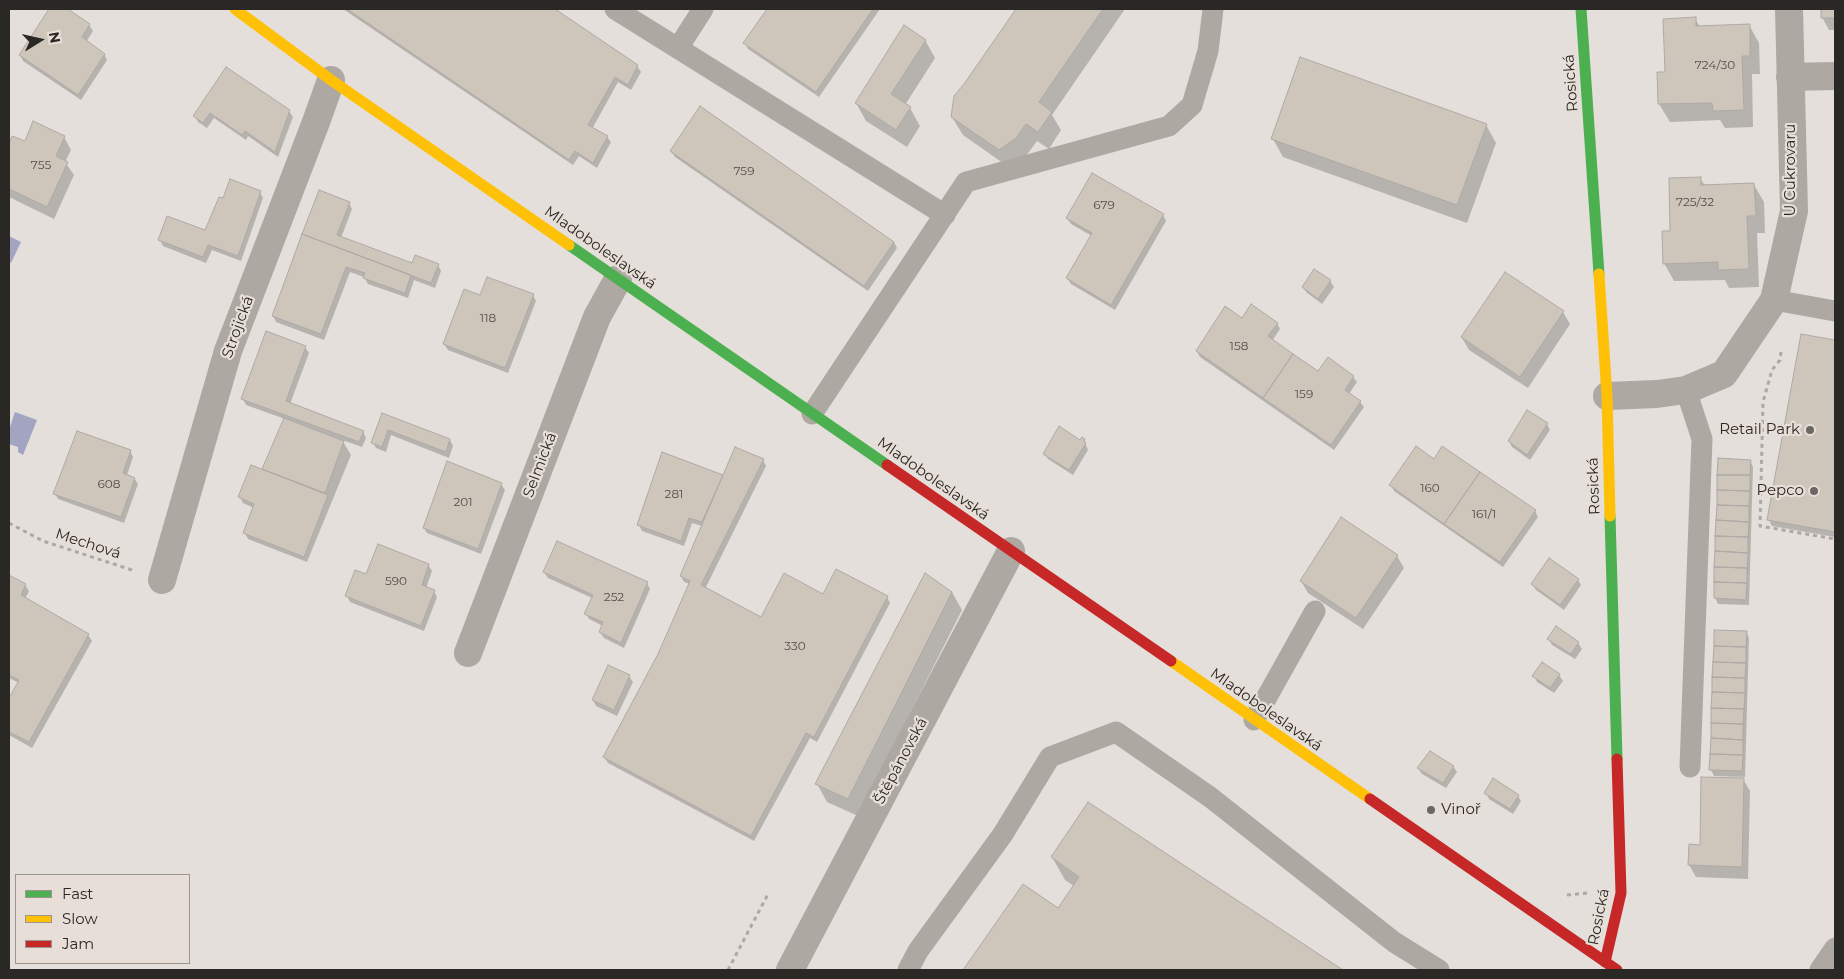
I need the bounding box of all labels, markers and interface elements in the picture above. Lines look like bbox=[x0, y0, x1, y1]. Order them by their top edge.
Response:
north arrow bbox=[15, 15, 65, 65]
text: N bbox=[45, 30, 65, 45]
street label: Rosická bbox=[1560, 54, 1582, 112]
house number: 724/30 bbox=[1695, 58, 1735, 72]
street label: U Cukrovaru bbox=[1782, 124, 1800, 216]
house number: 755 bbox=[31, 158, 51, 172]
house number: 759 bbox=[734, 164, 754, 178]
house number: 725/32 bbox=[1676, 195, 1714, 209]
house number: 679 bbox=[1093, 198, 1115, 212]
street label: Mladoboleslavská bbox=[541, 203, 659, 293]
street label: Strojická bbox=[218, 294, 258, 360]
house number: 118 bbox=[480, 311, 496, 325]
house number: 158 bbox=[1230, 339, 1248, 353]
house number: 159 bbox=[1295, 387, 1313, 401]
place label: Retail Park bbox=[1719, 421, 1800, 439]
marker: Retail Park bbox=[1804, 424, 1816, 436]
street label: Selmická bbox=[519, 430, 561, 500]
street label: Mladoboleslavská bbox=[874, 434, 992, 524]
street label: Rosická bbox=[1584, 457, 1604, 515]
house number: 608 bbox=[98, 477, 120, 491]
house number: 160 bbox=[1420, 481, 1440, 495]
place label: Pepco bbox=[1756, 482, 1804, 500]
marker: Pepco bbox=[1808, 485, 1820, 497]
house number: 281 bbox=[665, 487, 683, 501]
house number: 201 bbox=[453, 495, 473, 509]
house number: 161/1 bbox=[1472, 507, 1496, 521]
street label: Mechová bbox=[53, 525, 123, 563]
house number: 590 bbox=[385, 574, 407, 588]
house number: 252 bbox=[604, 590, 624, 604]
house number: 330 bbox=[784, 639, 806, 653]
street label: Mladoboleslavská bbox=[1207, 665, 1325, 755]
street label: Štěpánovská bbox=[871, 715, 931, 807]
place label: Vinoř bbox=[1441, 801, 1481, 819]
marker: Vinoř bbox=[1425, 804, 1437, 816]
legend bbox=[15, 874, 190, 964]
text: Fast bbox=[62, 884, 93, 903]
street label: Rosická bbox=[1585, 887, 1613, 947]
text: Slow bbox=[62, 909, 98, 928]
text: Jam bbox=[62, 934, 94, 953]

